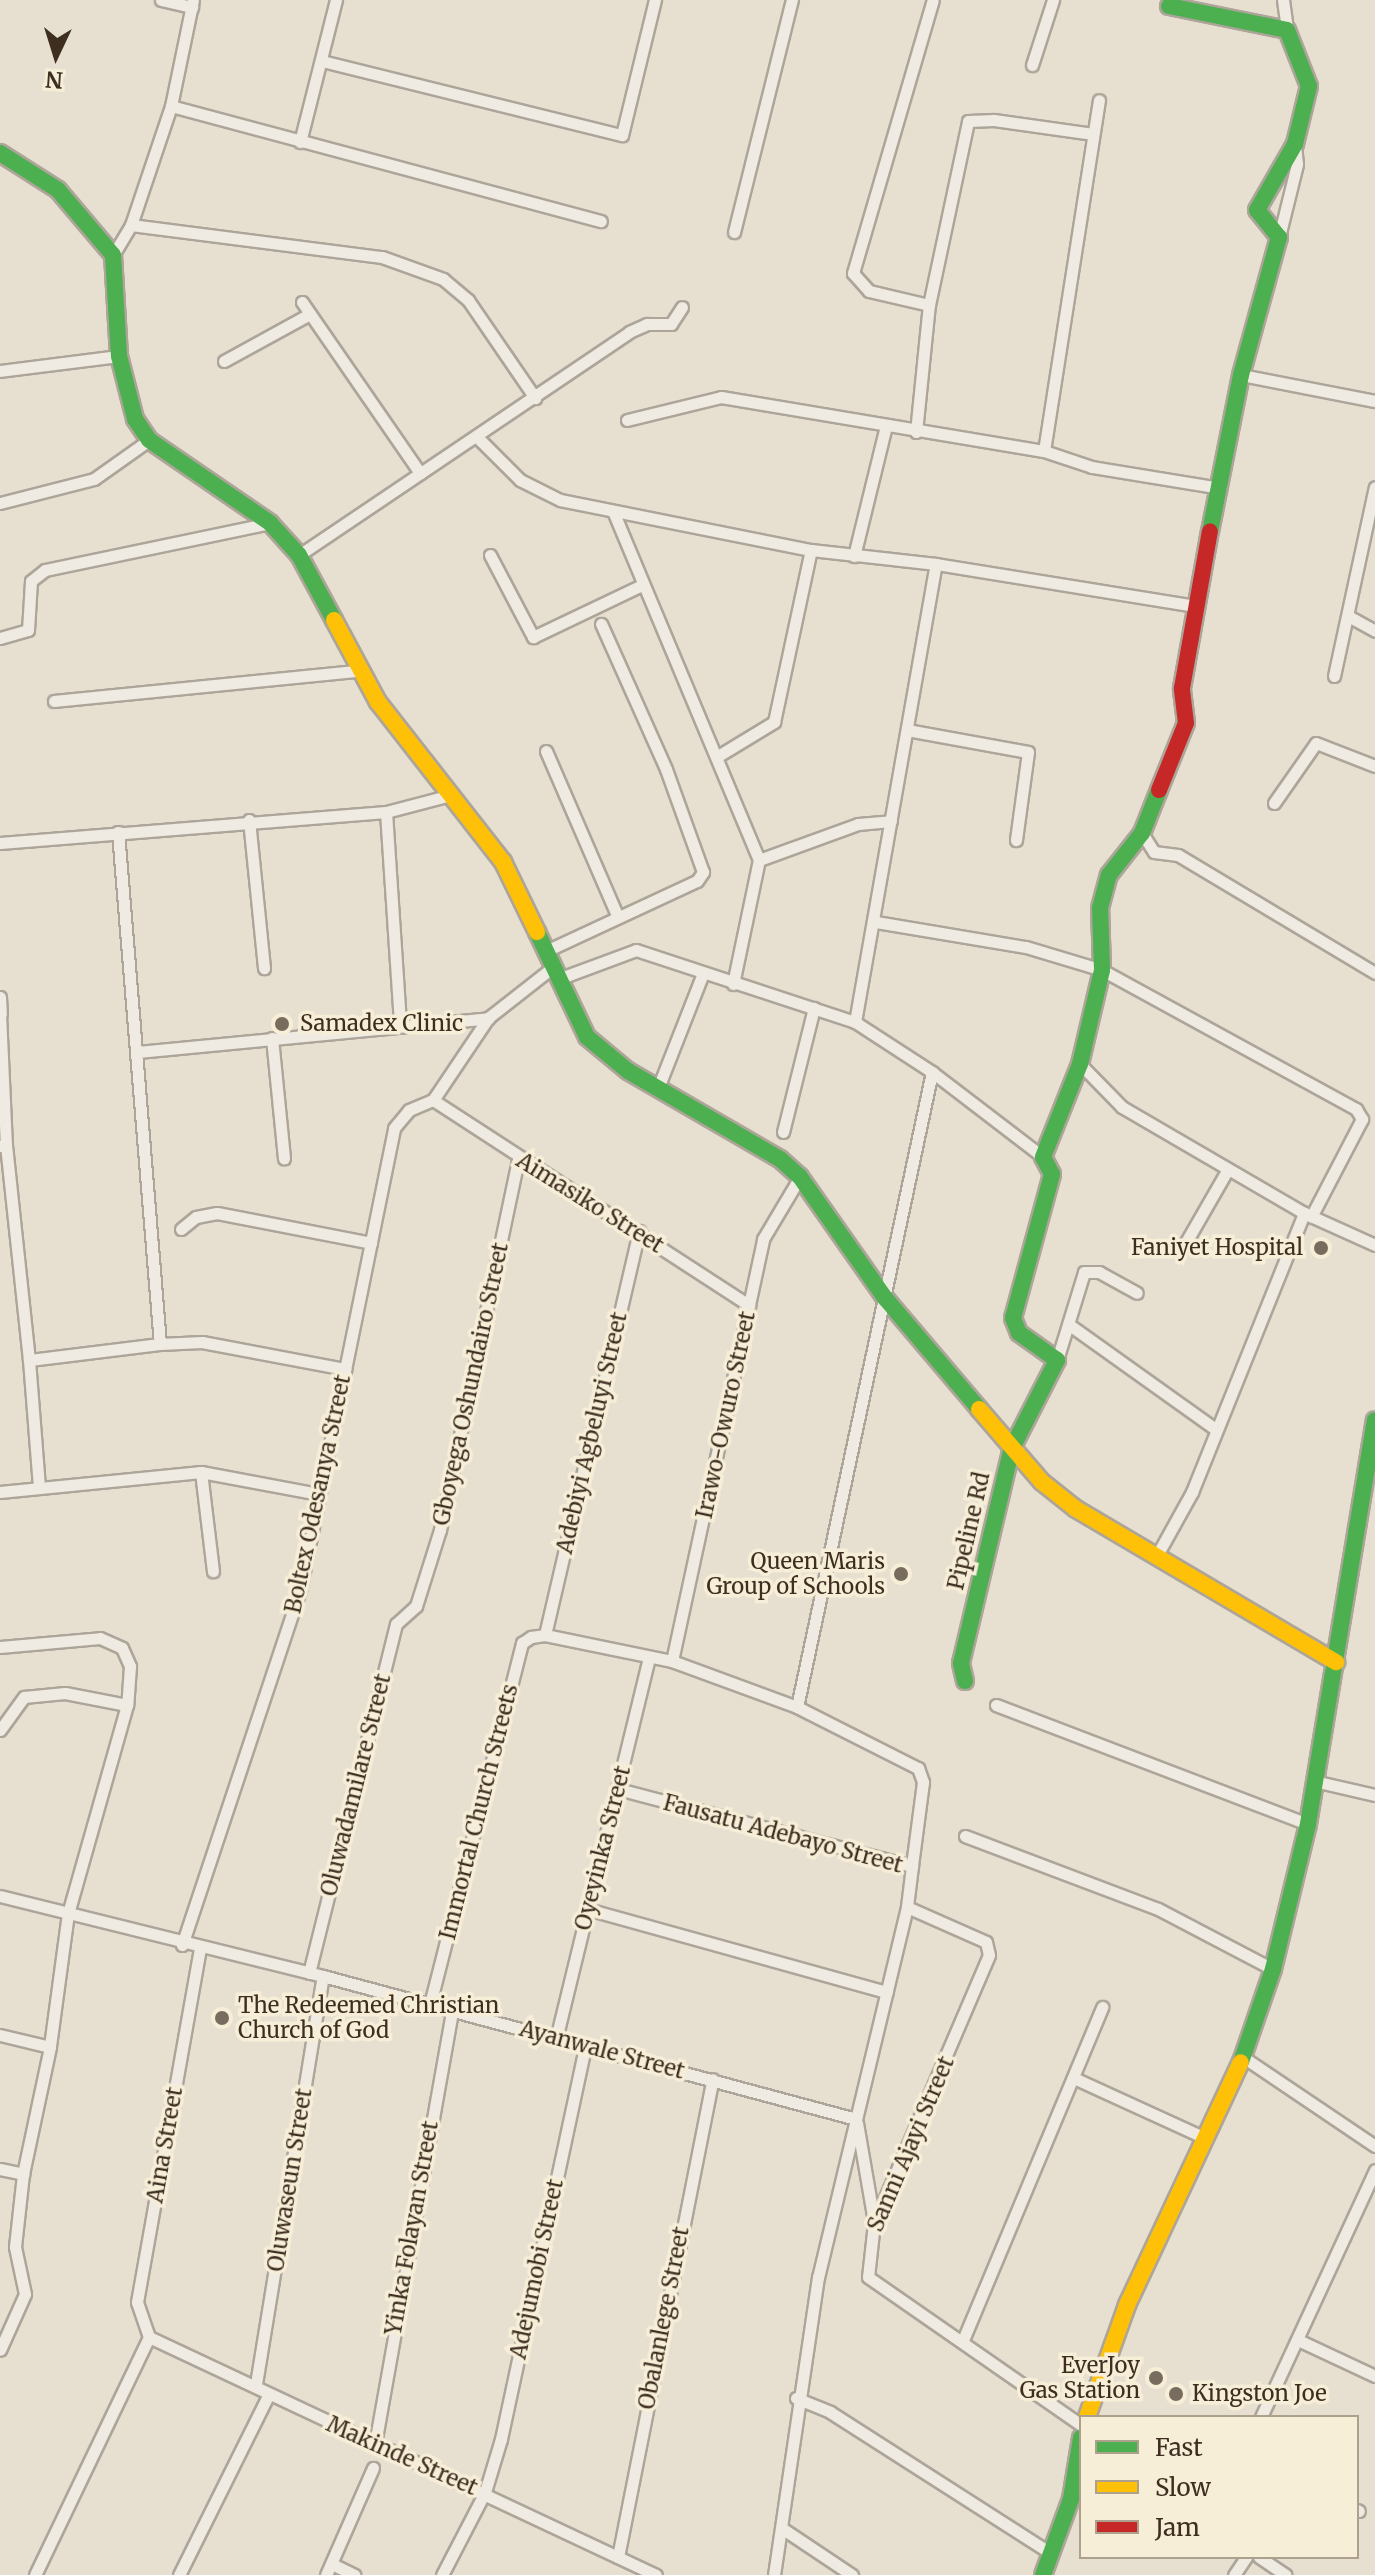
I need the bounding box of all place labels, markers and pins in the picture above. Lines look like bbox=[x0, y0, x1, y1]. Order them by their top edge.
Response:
place label: Samadex Clinic bbox=[300, 1011, 463, 1037]
marker: Samadex Clinic bbox=[271, 1013, 293, 1035]
place label: Faniyet Hospital bbox=[1131, 1235, 1303, 1261]
marker: Faniyet Hospital bbox=[1310, 1237, 1332, 1259]
place label: Queen Maris Group of Schools bbox=[706, 1548, 885, 1600]
marker: Queen Maris Group of Schools bbox=[892, 1565, 910, 1583]
place label: The Redeemed Christian Church of God bbox=[238, 1992, 499, 2044]
marker: The Redeemed Christian Church of God bbox=[213, 2009, 231, 2027]
place label: EverJoy Gas Station bbox=[1020, 2352, 1140, 2404]
marker: EverJoy Gas Station bbox=[1147, 2369, 1165, 2387]
place label: Kingston Joe bbox=[1192, 2381, 1327, 2407]
marker: Kingston Joe bbox=[1167, 2385, 1185, 2403]

